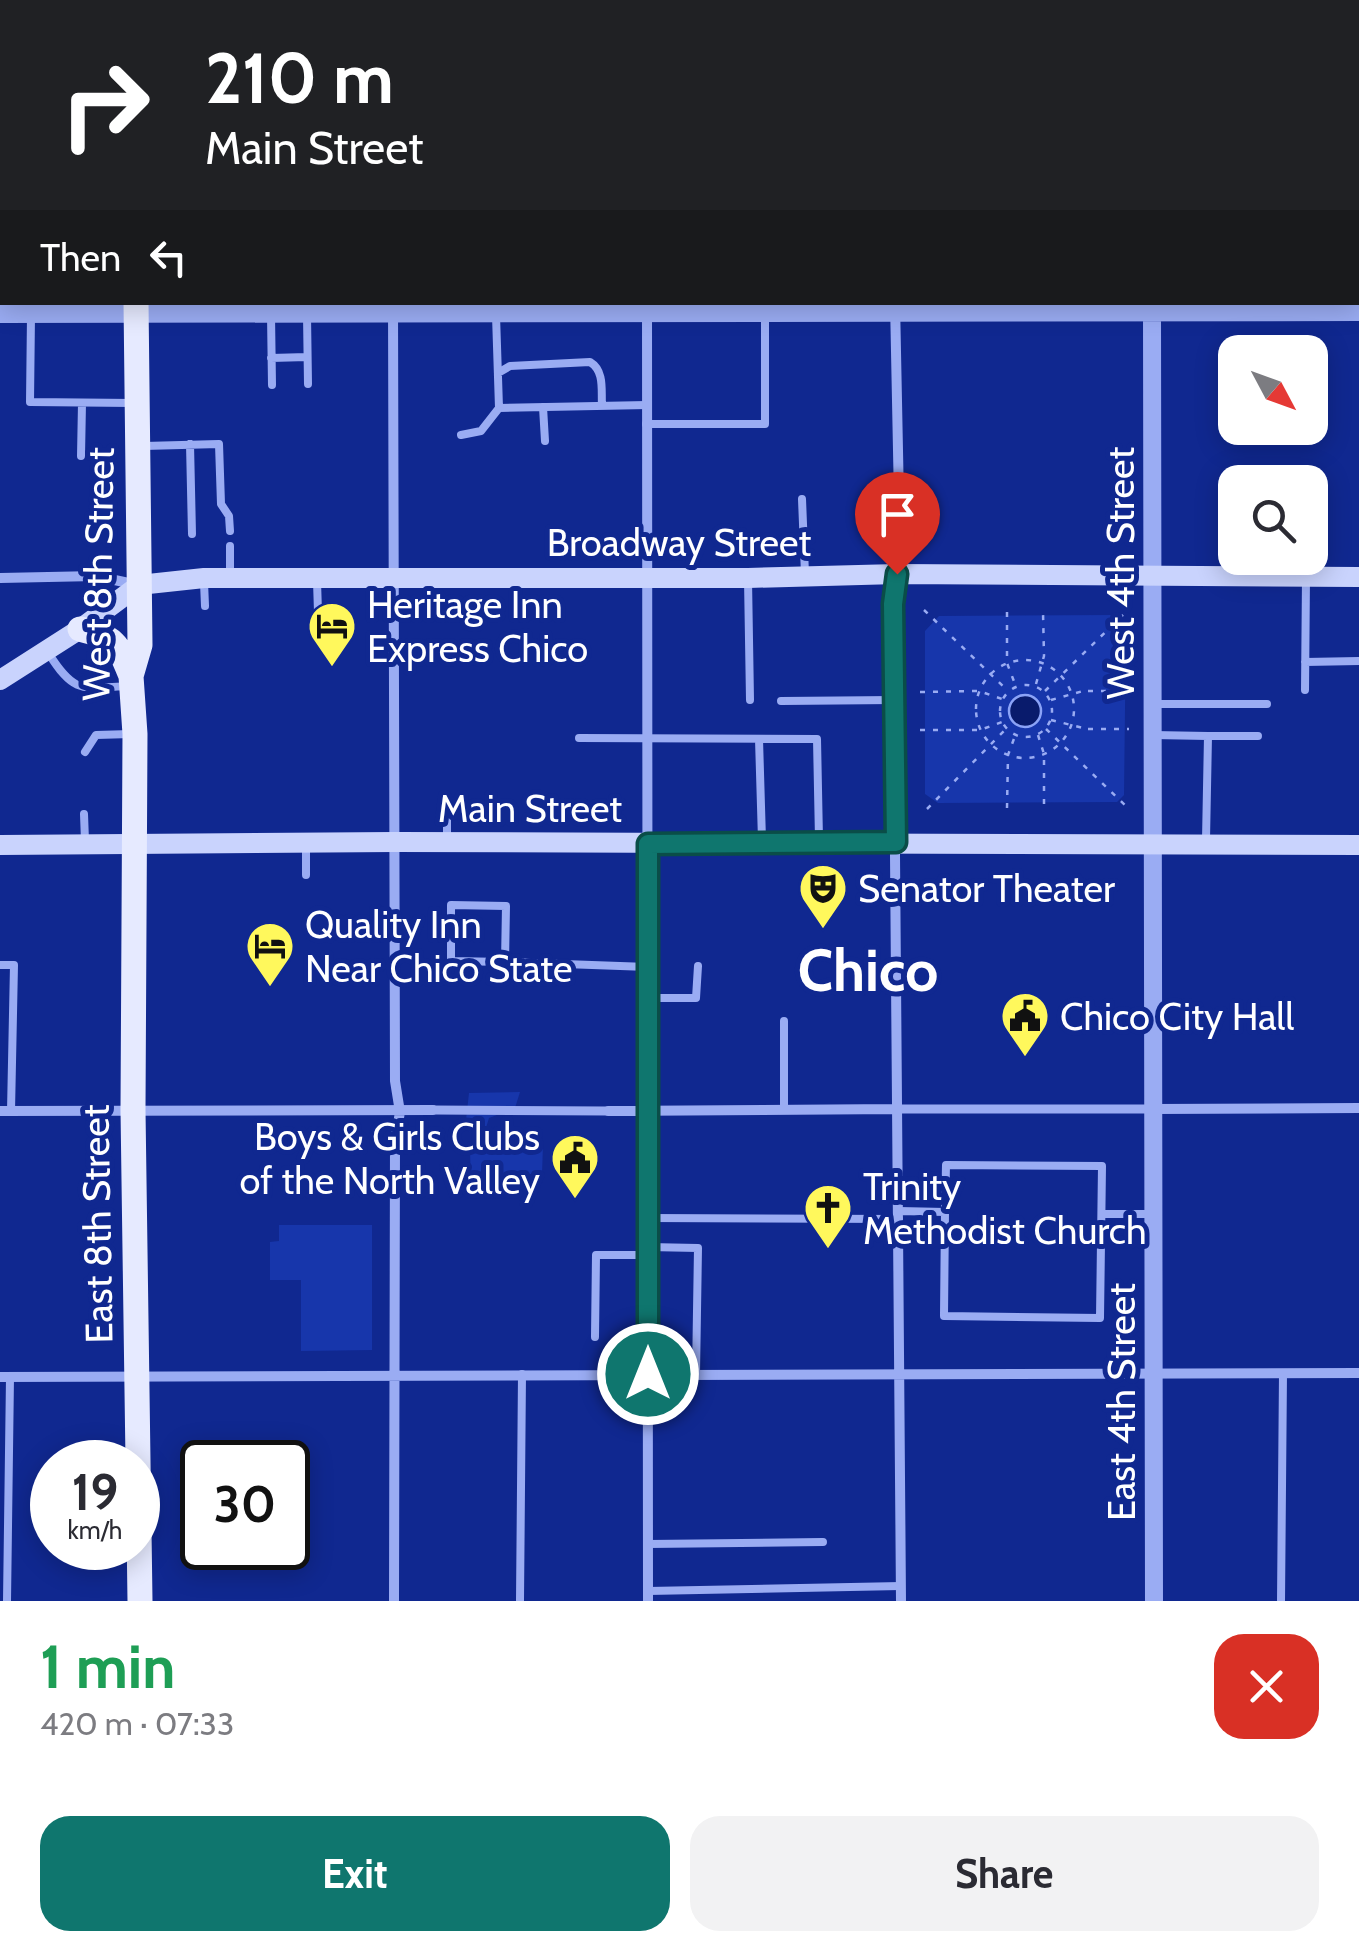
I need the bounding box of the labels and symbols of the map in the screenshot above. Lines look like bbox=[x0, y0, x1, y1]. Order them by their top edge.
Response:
north arrow bbox=[1218, 335, 1328, 445]
street label: West 8th Street bbox=[72, 447, 124, 701]
street label: West 4th Street bbox=[1097, 447, 1144, 699]
pin bbox=[855, 472, 940, 575]
street label: Broadway Street bbox=[547, 519, 811, 566]
place label: Heritage Inn Express Chico bbox=[367, 581, 588, 672]
hotel icon: Heritage Inn Express Chico bbox=[306, 600, 358, 668]
street label: Main Street bbox=[438, 785, 622, 832]
theatre icon: Senator Theater bbox=[797, 862, 849, 930]
place label: Senator Theater bbox=[858, 865, 1115, 912]
place label: Quality Inn Near Chico State bbox=[305, 901, 572, 992]
hotel icon: Quality Inn Near Chico State bbox=[244, 920, 296, 988]
district label: Chico bbox=[798, 935, 938, 1006]
public building icon: Chico City Hall bbox=[999, 990, 1051, 1058]
place label: Chico City Hall bbox=[1060, 993, 1294, 1040]
street label: East 8th Street bbox=[71, 1104, 123, 1344]
place label: Boys & Girls Clubs of the North Valley bbox=[240, 1113, 540, 1204]
public building icon: Boys & Girls Clubs of the North Valley bbox=[549, 1132, 601, 1200]
place label: Trinity Methodist Church bbox=[863, 1163, 1147, 1254]
church icon: Trinity Methodist Church bbox=[802, 1182, 854, 1250]
street label: East 4th Street bbox=[1098, 1283, 1145, 1521]
position arrow bbox=[596, 1322, 700, 1426]
speed limit sign: 30 bbox=[180, 1440, 310, 1570]

